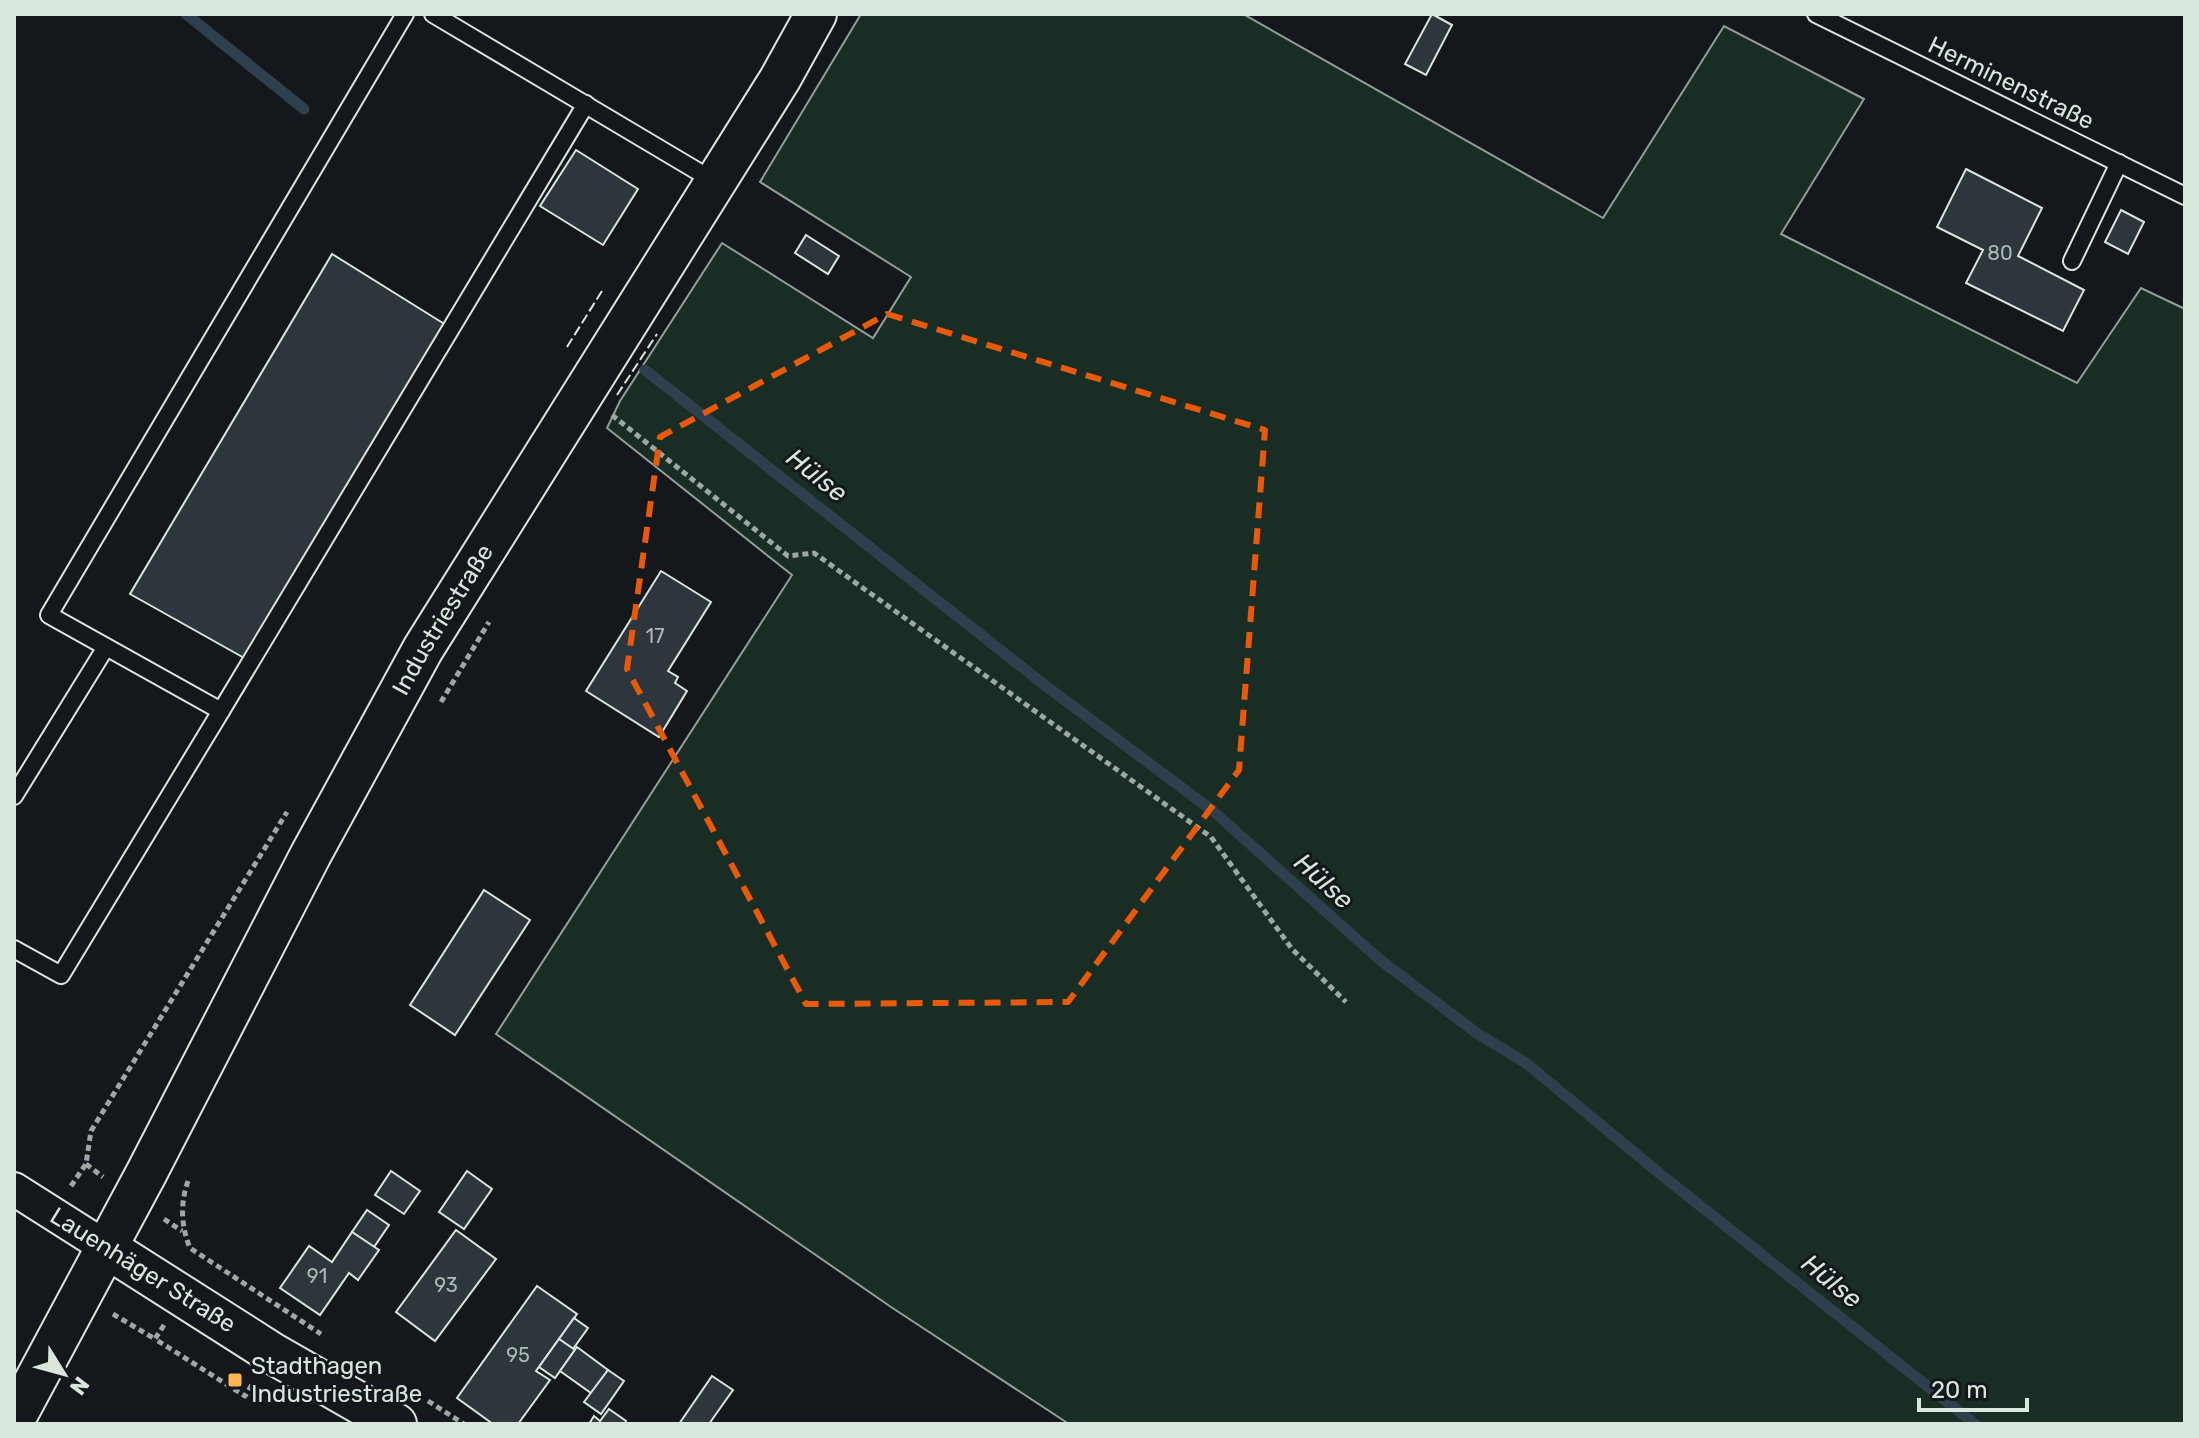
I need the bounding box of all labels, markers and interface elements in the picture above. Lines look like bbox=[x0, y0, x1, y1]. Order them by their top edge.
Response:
street label: Herminenstraße bbox=[1924, 31, 2098, 135]
house number: 80 bbox=[1987, 241, 2013, 265]
water label: Hülse bbox=[780, 442, 854, 509]
street label: Industriestraße bbox=[387, 539, 499, 700]
house number: 17 bbox=[646, 624, 664, 648]
water label: Hülse bbox=[1288, 847, 1360, 916]
street label: Lauenhäger Straße bbox=[45, 1202, 241, 1338]
water label: Hülse bbox=[1795, 1248, 1868, 1315]
house number: 91 bbox=[307, 1264, 327, 1288]
house number: 93 bbox=[434, 1273, 458, 1297]
north arrow bbox=[24, 1334, 104, 1414]
house number: 95 bbox=[506, 1343, 530, 1367]
place label: Stadthagen Industriestraße bbox=[251, 1352, 422, 1408]
scale bar bbox=[1919, 1362, 2027, 1412]
text: N bbox=[64, 1371, 95, 1400]
marker: Stadthagen Industriestraße bbox=[226, 1371, 244, 1389]
text: 20 m bbox=[1931, 1376, 1988, 1404]

